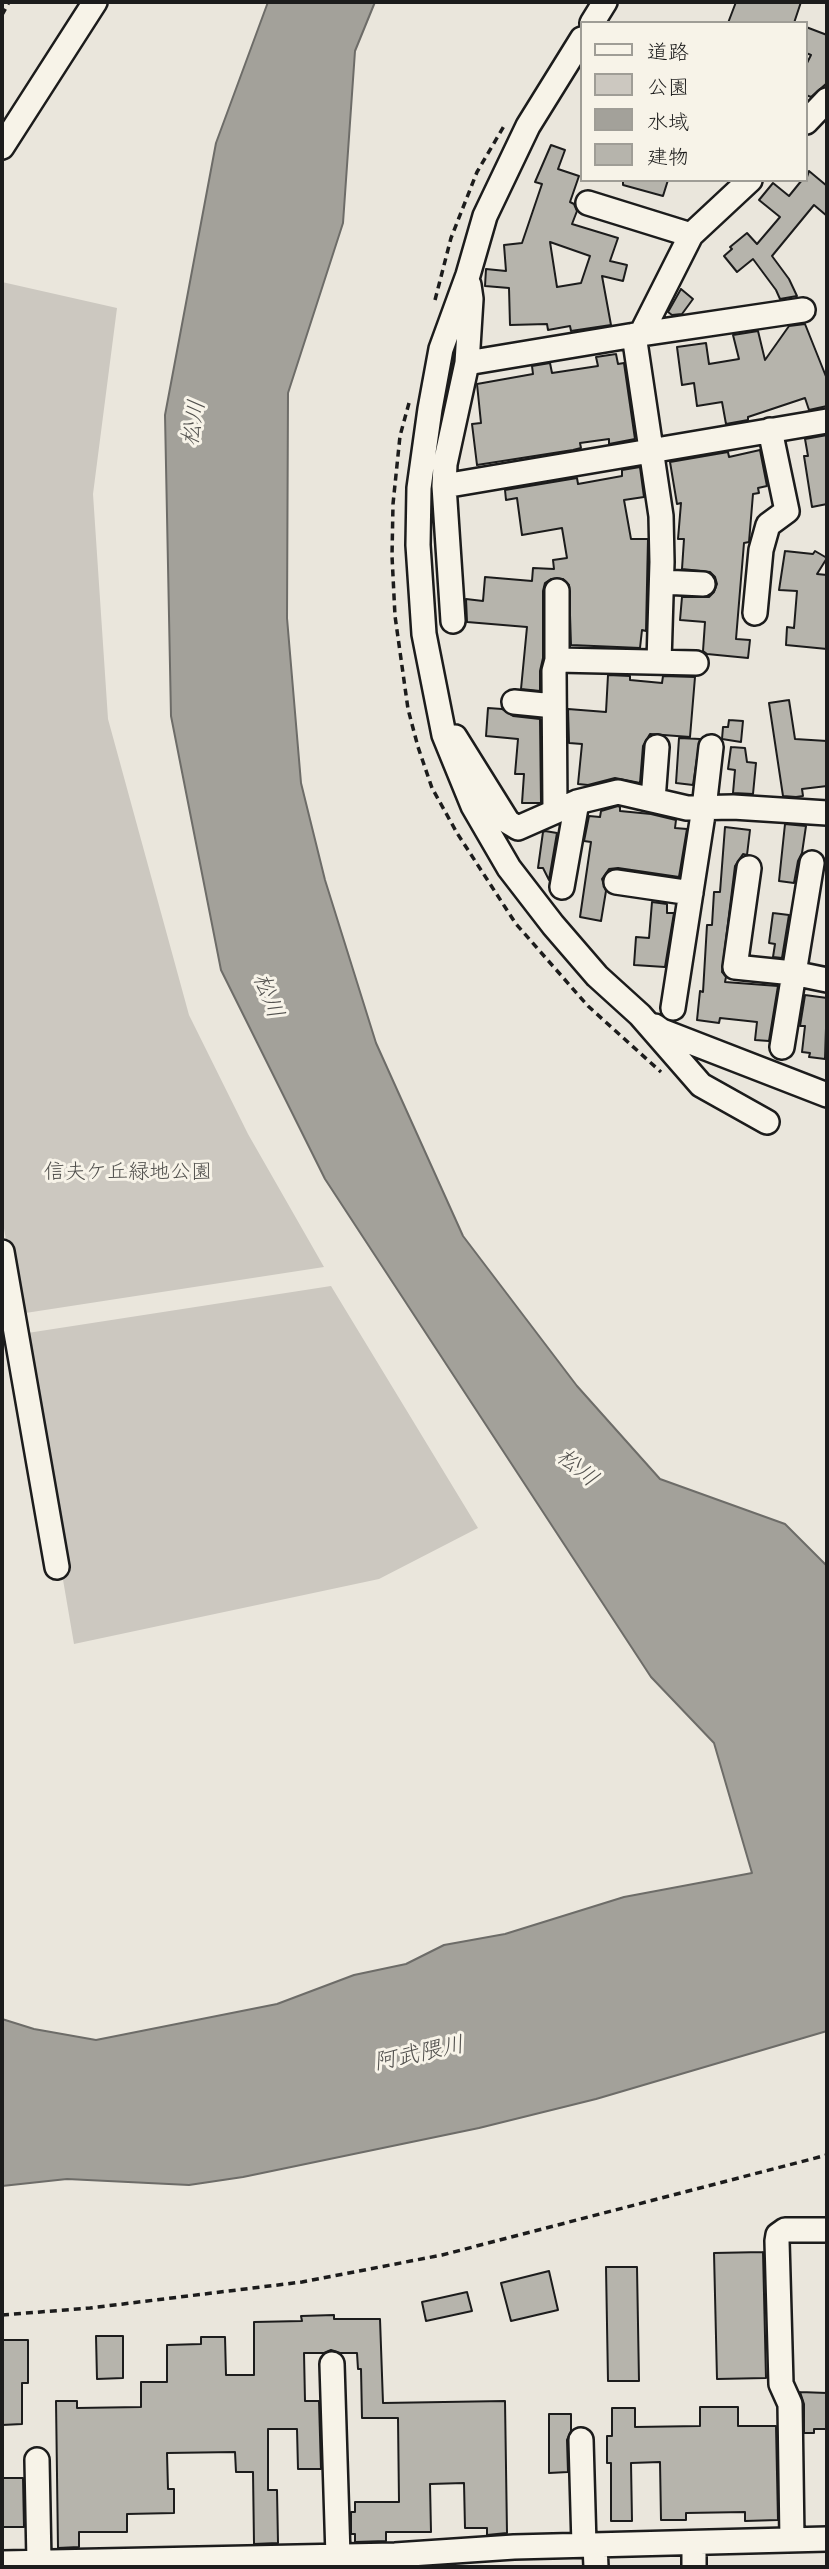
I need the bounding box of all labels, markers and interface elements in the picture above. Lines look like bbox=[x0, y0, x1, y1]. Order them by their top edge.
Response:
legend bbox=[580, 21, 808, 182]
text: 道路 bbox=[647, 34, 689, 66]
text: 公園 bbox=[647, 69, 689, 101]
text: 水域 bbox=[647, 104, 689, 136]
text: 建物 bbox=[647, 139, 689, 171]
water label: 松川 bbox=[176, 398, 212, 448]
water label: 松川 bbox=[247, 970, 289, 1022]
park label: 信夫ケ丘緑地公園 bbox=[44, 1159, 212, 1185]
water label: 松川 bbox=[550, 1443, 604, 1493]
water label: 阿武隈川 bbox=[371, 2031, 467, 2077]

